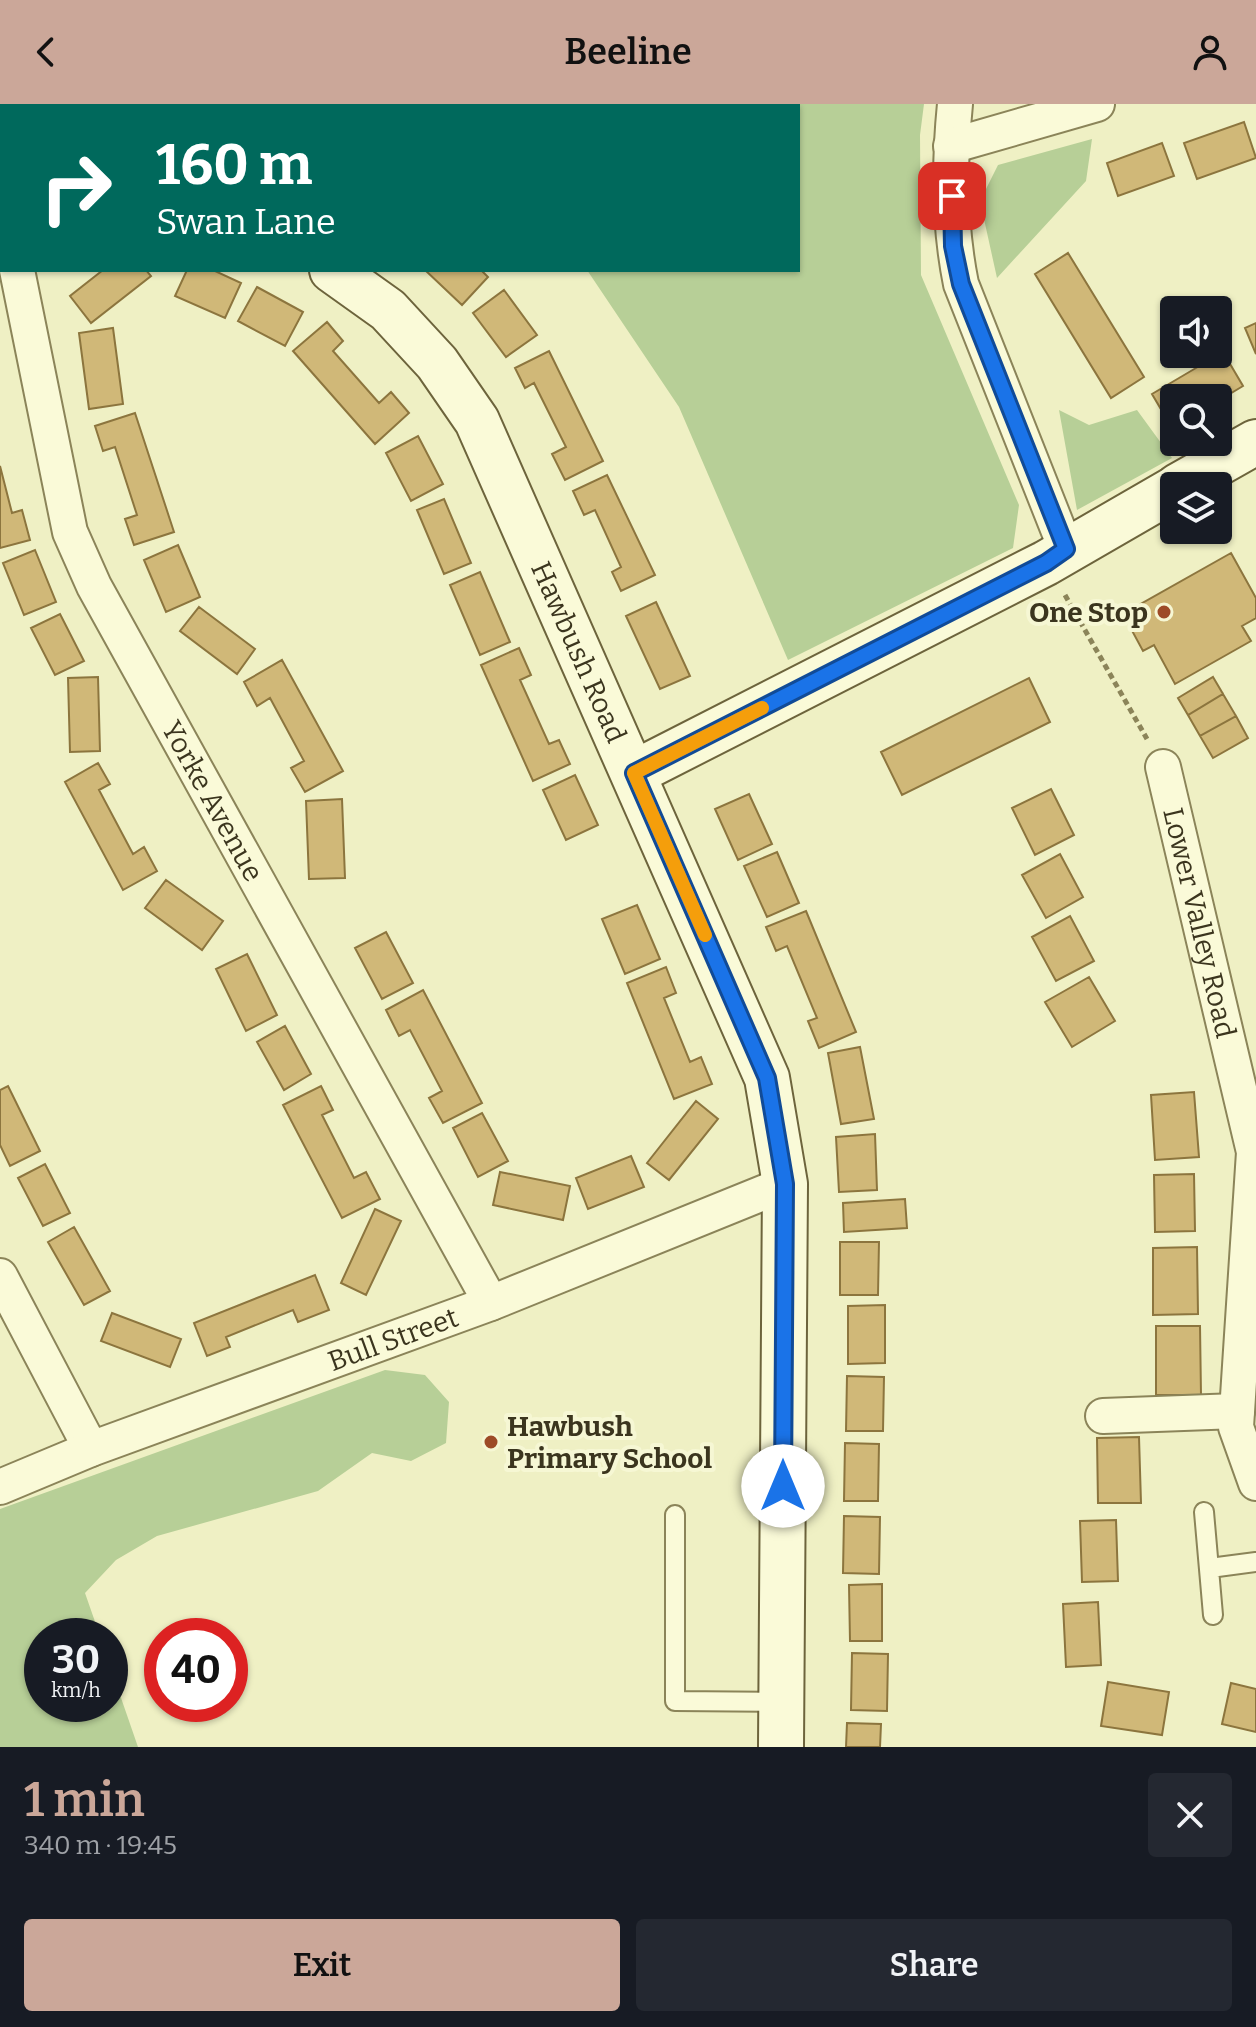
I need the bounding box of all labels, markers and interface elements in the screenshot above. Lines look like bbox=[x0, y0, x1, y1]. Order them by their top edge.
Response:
icon: back bbox=[24, 30, 68, 74]
text: Beeline bbox=[564, 30, 692, 74]
icon: person bbox=[1188, 30, 1232, 74]
text: 160 m bbox=[156, 132, 312, 199]
icon: right bbox=[24, 136, 128, 240]
pin bbox=[918, 162, 986, 230]
icon: arrive bbox=[930, 174, 974, 218]
text: Swan Lane bbox=[156, 200, 336, 244]
map controls bbox=[1160, 296, 1232, 544]
button: sound bbox=[1160, 296, 1232, 368]
button: search bbox=[1160, 384, 1232, 456]
button: layers bbox=[1160, 472, 1232, 544]
street label: Hawbush Road bbox=[524, 557, 633, 748]
place label: One Stop bbox=[1029, 596, 1148, 629]
marker: One Stop bbox=[1155, 603, 1173, 621]
street label: Yorke Avenue bbox=[155, 715, 270, 887]
street label: Lower Valley Road bbox=[1156, 804, 1242, 1041]
street label: Bull Street bbox=[324, 1300, 463, 1378]
place label: Hawbush Primary School bbox=[507, 1410, 712, 1475]
marker: Hawbush Primary School bbox=[482, 1433, 500, 1451]
position arrow bbox=[741, 1444, 825, 1528]
speed limit sign: 40 bbox=[144, 1618, 248, 1722]
text: 30 bbox=[52, 1636, 100, 1684]
text: km/h bbox=[51, 1678, 101, 1702]
text: 1 min bbox=[24, 1771, 145, 1829]
button: close bbox=[1148, 1773, 1232, 1857]
text: 340 m · 19:45 bbox=[24, 1830, 177, 1861]
button: Exit bbox=[24, 1919, 620, 2011]
button: Share bbox=[636, 1919, 1232, 2011]

